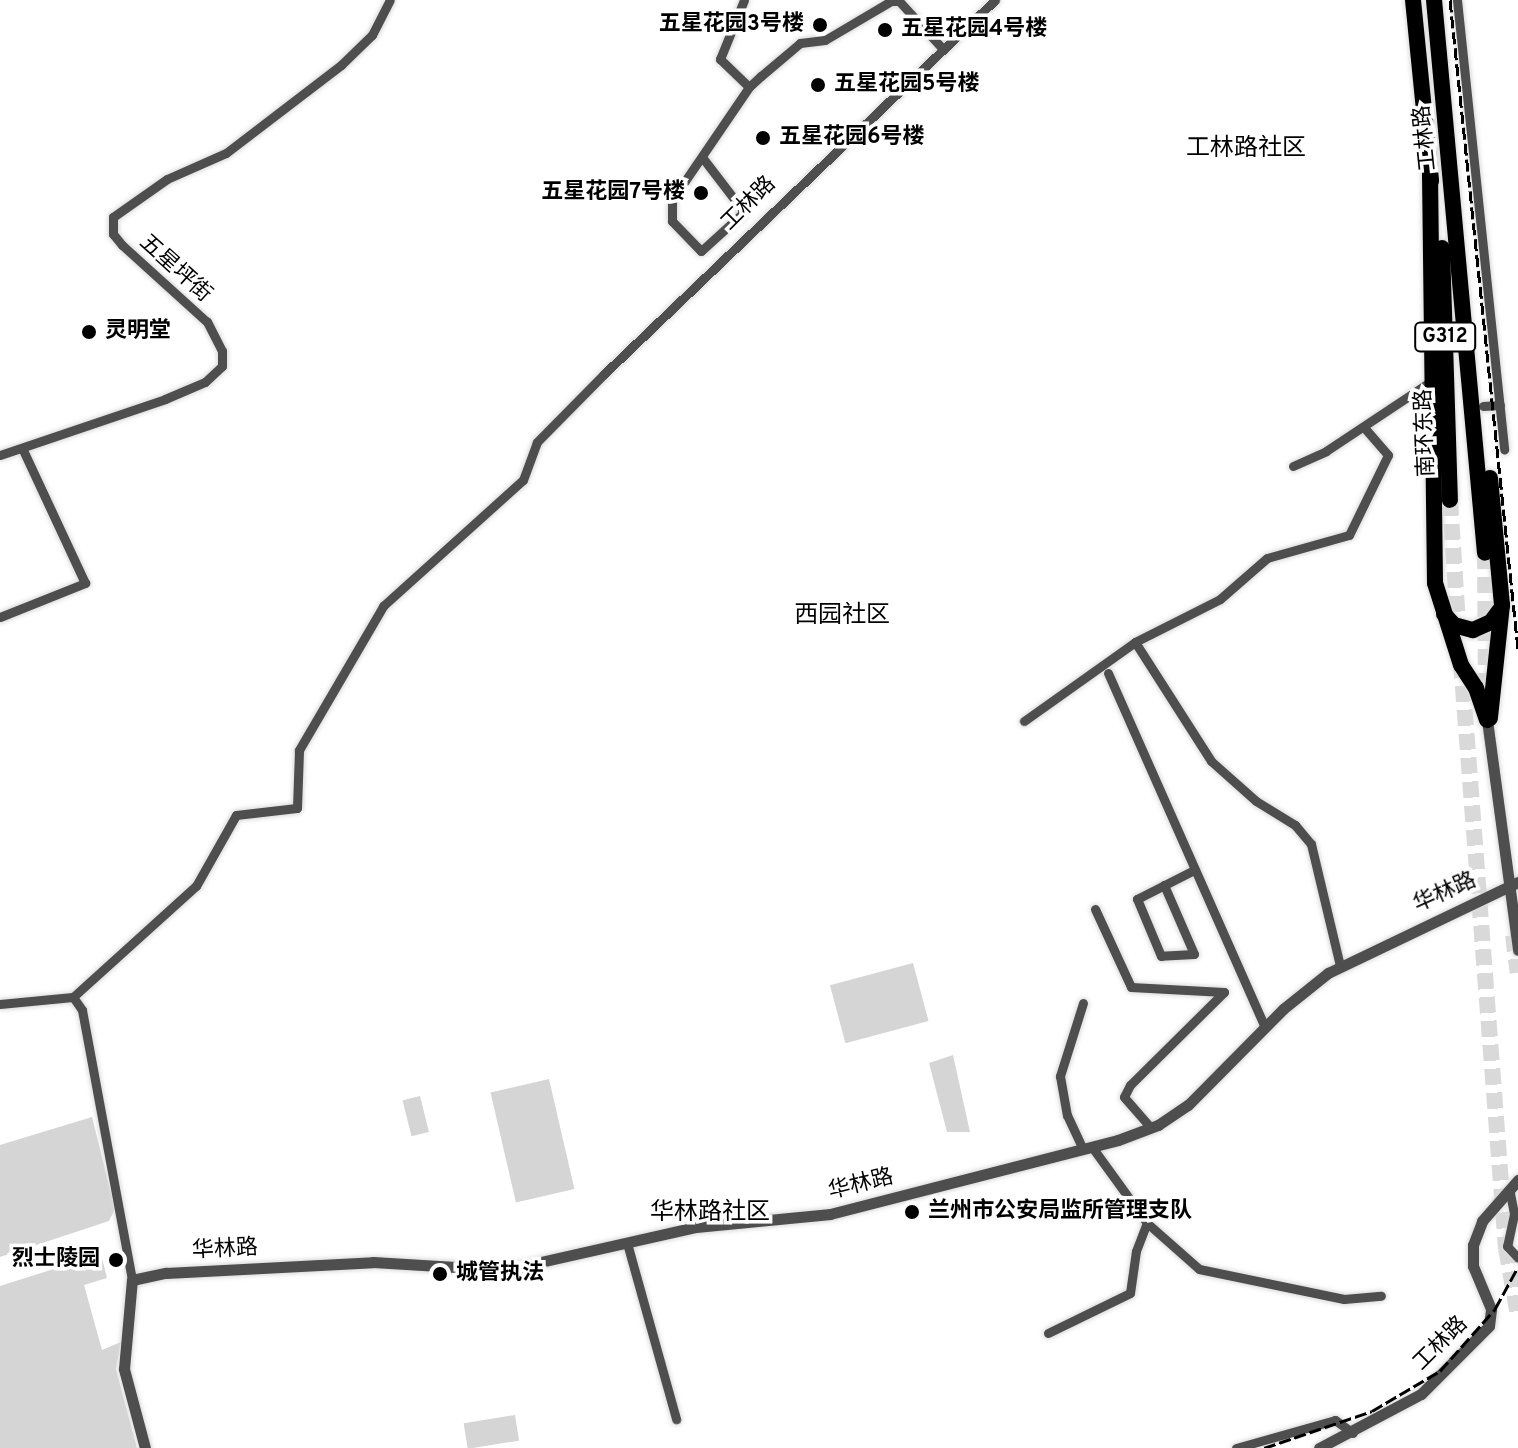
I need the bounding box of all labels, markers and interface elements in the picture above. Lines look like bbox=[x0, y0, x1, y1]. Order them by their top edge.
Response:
place label: 五星花园3号楼 bbox=[659, 12, 804, 38]
marker: 五星花园3号楼 bbox=[811, 16, 829, 34]
place label: 五星花园4号楼 bbox=[901, 17, 1047, 43]
marker: 五星花园4号楼 bbox=[876, 21, 894, 39]
place label: 五星花园5号楼 bbox=[834, 72, 979, 98]
marker: 五星花园5号楼 bbox=[809, 76, 827, 94]
street label: 工林路 bbox=[1409, 104, 1443, 172]
place label: 五星花园6号楼 bbox=[779, 125, 925, 151]
marker: 五星花园6号楼 bbox=[754, 129, 772, 147]
district label: 工林路社区 bbox=[1186, 136, 1306, 164]
street label: 工林路 bbox=[716, 171, 782, 237]
place label: 五星花园7号楼 bbox=[541, 180, 685, 206]
marker: 五星花园7号楼 bbox=[692, 184, 710, 202]
street label: 五星坪街 bbox=[133, 230, 217, 308]
place label: 灵明堂 bbox=[105, 319, 171, 345]
road number: G312 bbox=[1413, 321, 1477, 353]
marker: 灵明堂 bbox=[80, 323, 98, 341]
street label: 南环东路 bbox=[1411, 389, 1441, 477]
district label: 西园社区 bbox=[794, 603, 890, 631]
street label: 华林路 bbox=[1409, 868, 1481, 918]
street label: 华林路 bbox=[826, 1164, 896, 1206]
place label: 兰州市公安局监所管理支队 bbox=[928, 1199, 1192, 1225]
district label: 华林路社区 bbox=[650, 1200, 770, 1228]
marker: 兰州市公安局监所管理支队 bbox=[903, 1203, 921, 1221]
street label: 华林路 bbox=[191, 1235, 259, 1265]
place label: 烈士陵园 bbox=[12, 1247, 100, 1273]
marker: 烈士陵园 bbox=[107, 1251, 125, 1269]
place label: 城管执法 bbox=[456, 1261, 544, 1287]
marker: 城管执法 bbox=[431, 1265, 449, 1283]
street label: 工林路 bbox=[1408, 1311, 1474, 1377]

